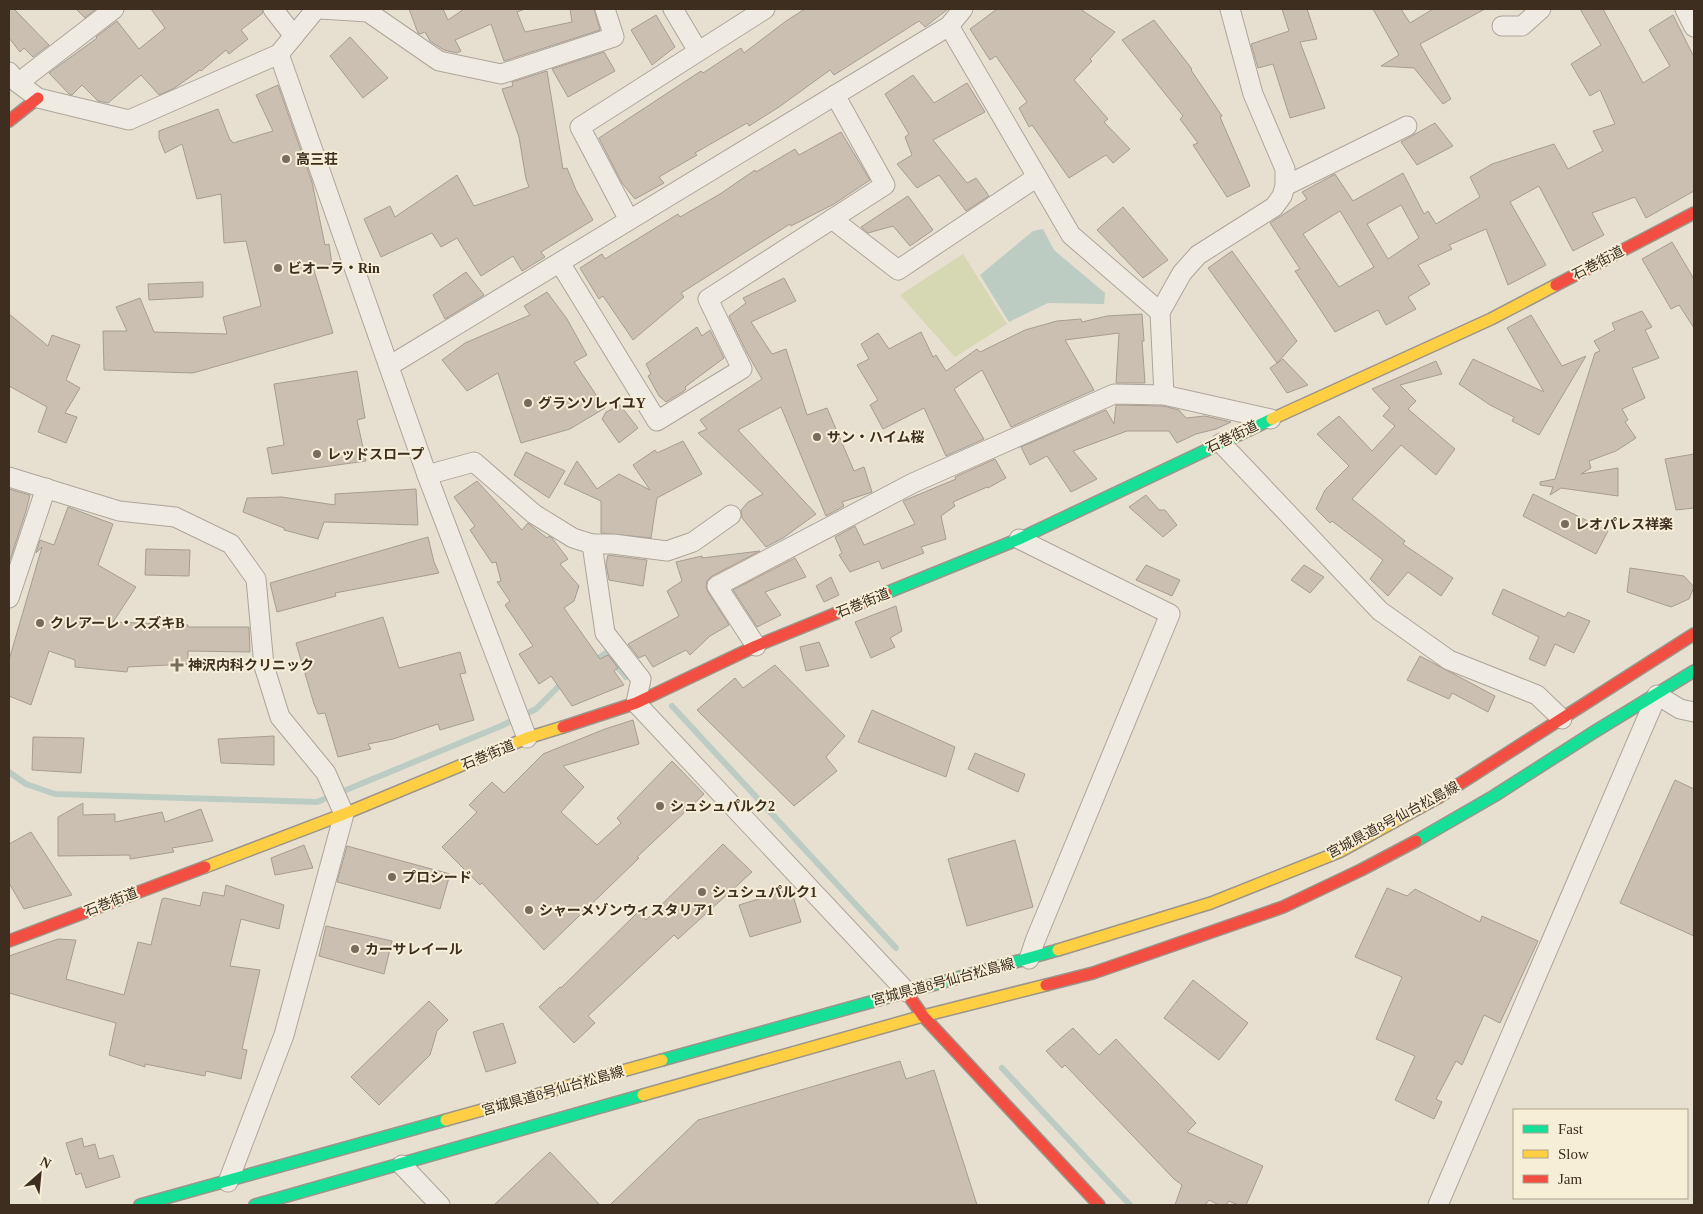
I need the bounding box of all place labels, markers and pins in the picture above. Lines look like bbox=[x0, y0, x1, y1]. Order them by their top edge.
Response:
place label: 高三荘 bbox=[296, 152, 338, 167]
marker: 高三荘 bbox=[280, 153, 292, 165]
place label: ビオーラ・Rin bbox=[288, 261, 380, 276]
marker: ビオーラ・Rin bbox=[272, 262, 284, 274]
place label: グランソレイユY bbox=[538, 395, 646, 411]
marker: グランソレイユY bbox=[522, 397, 534, 409]
place label: サン・ハイム桜 bbox=[827, 430, 924, 445]
marker: サン・ハイム桜 bbox=[811, 431, 823, 443]
place label: レッドスロープ bbox=[327, 447, 424, 462]
marker: レッドスロープ bbox=[311, 448, 323, 460]
place label: レオパレス祥楽 bbox=[1575, 517, 1673, 532]
marker: レオパレス祥楽 bbox=[1559, 518, 1571, 530]
place label: クレアーレ・スズキB bbox=[50, 615, 185, 631]
marker: クレアーレ・スズキB bbox=[34, 617, 46, 629]
place label: 神沢内科クリニック bbox=[188, 657, 314, 673]
marker: 神沢内科クリニック bbox=[170, 658, 184, 672]
place label: シュシュパルク2 bbox=[670, 799, 775, 814]
marker: シュシュパルク2 bbox=[654, 800, 666, 812]
place label: プロシード bbox=[402, 870, 472, 885]
marker: プロシード bbox=[386, 871, 398, 883]
place label: シュシュパルク1 bbox=[712, 885, 817, 900]
marker: シュシュパルク1 bbox=[696, 886, 708, 898]
place label: シャーメゾンウィスタリア1 bbox=[539, 902, 713, 918]
marker: シャーメゾンウィスタリア1 bbox=[523, 904, 535, 916]
place label: カーサレイール bbox=[365, 942, 463, 957]
marker: カーサレイール bbox=[349, 943, 361, 955]

